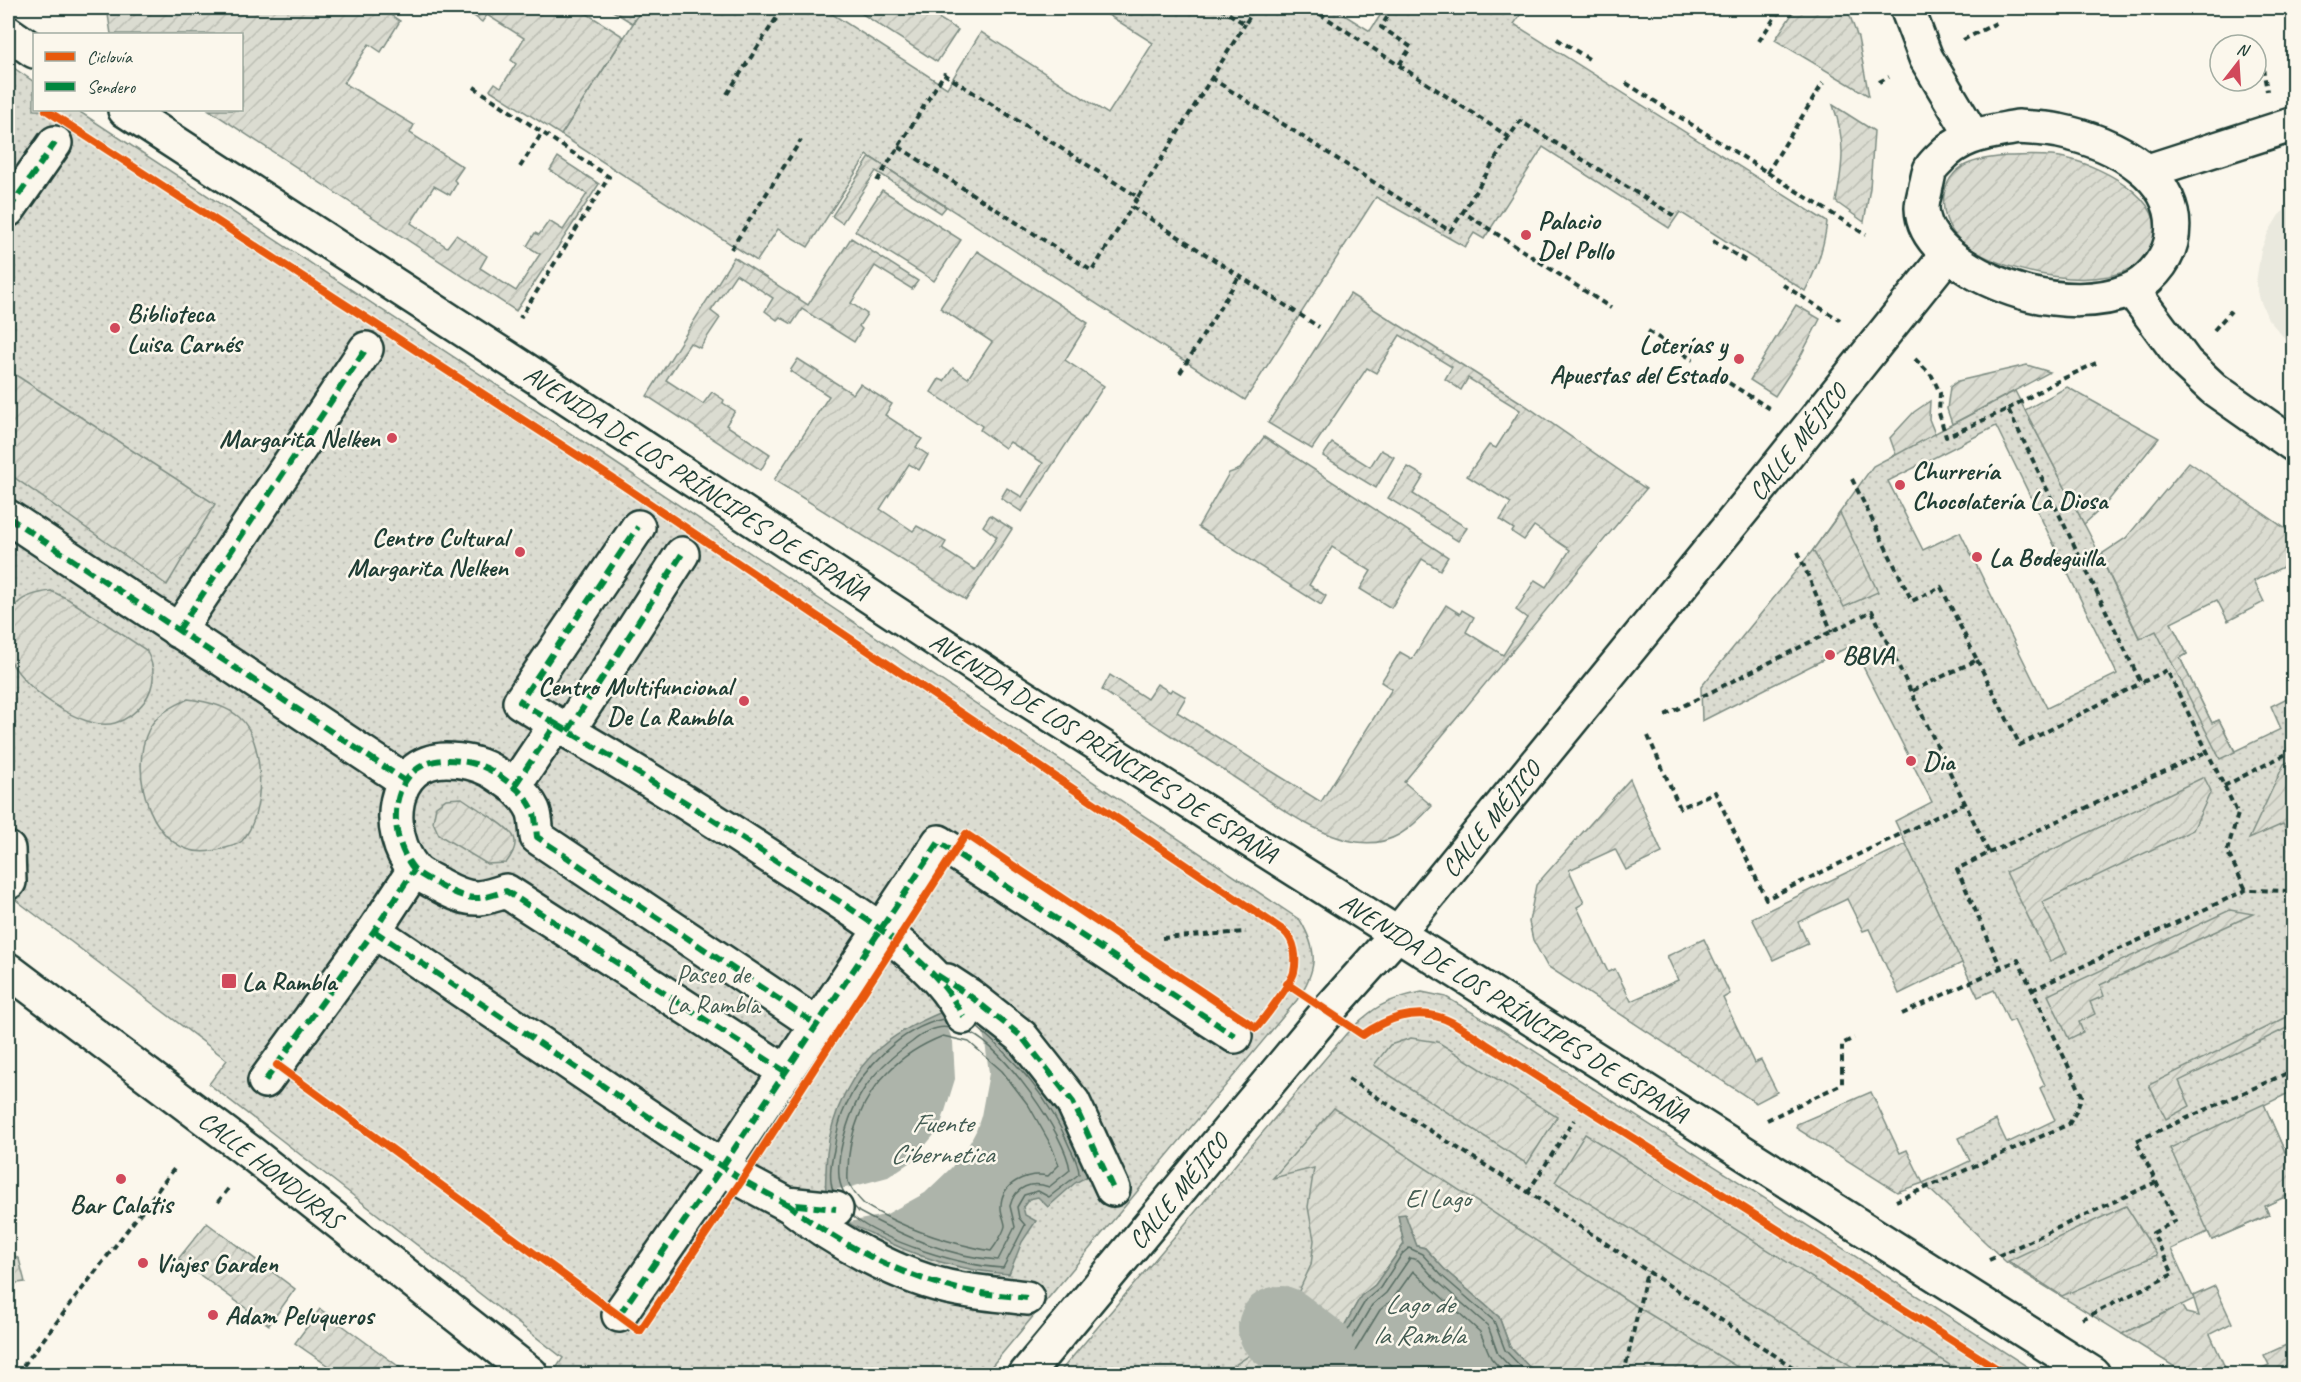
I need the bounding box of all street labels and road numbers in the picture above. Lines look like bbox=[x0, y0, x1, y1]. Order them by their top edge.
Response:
street label: AVENIDA DE LOS PRÍNCIPES DE ESPAÑA bbox=[518, 357, 876, 609]
street label: CALLE MÉJICO bbox=[1741, 374, 1856, 507]
street label: AVENIDA DE LOS PRÍNCIPES DE ESPAÑA bbox=[924, 624, 1285, 871]
street label: CALLE MÉJICO bbox=[1434, 752, 1550, 884]
street label: AVENIDA DE LOS PRÍNCIPES DE ESPAÑA bbox=[1334, 885, 1696, 1131]
street label: CALLE HONDURAS bbox=[192, 1103, 352, 1238]
street label: CALLE MÉJICO bbox=[1121, 1124, 1238, 1255]

